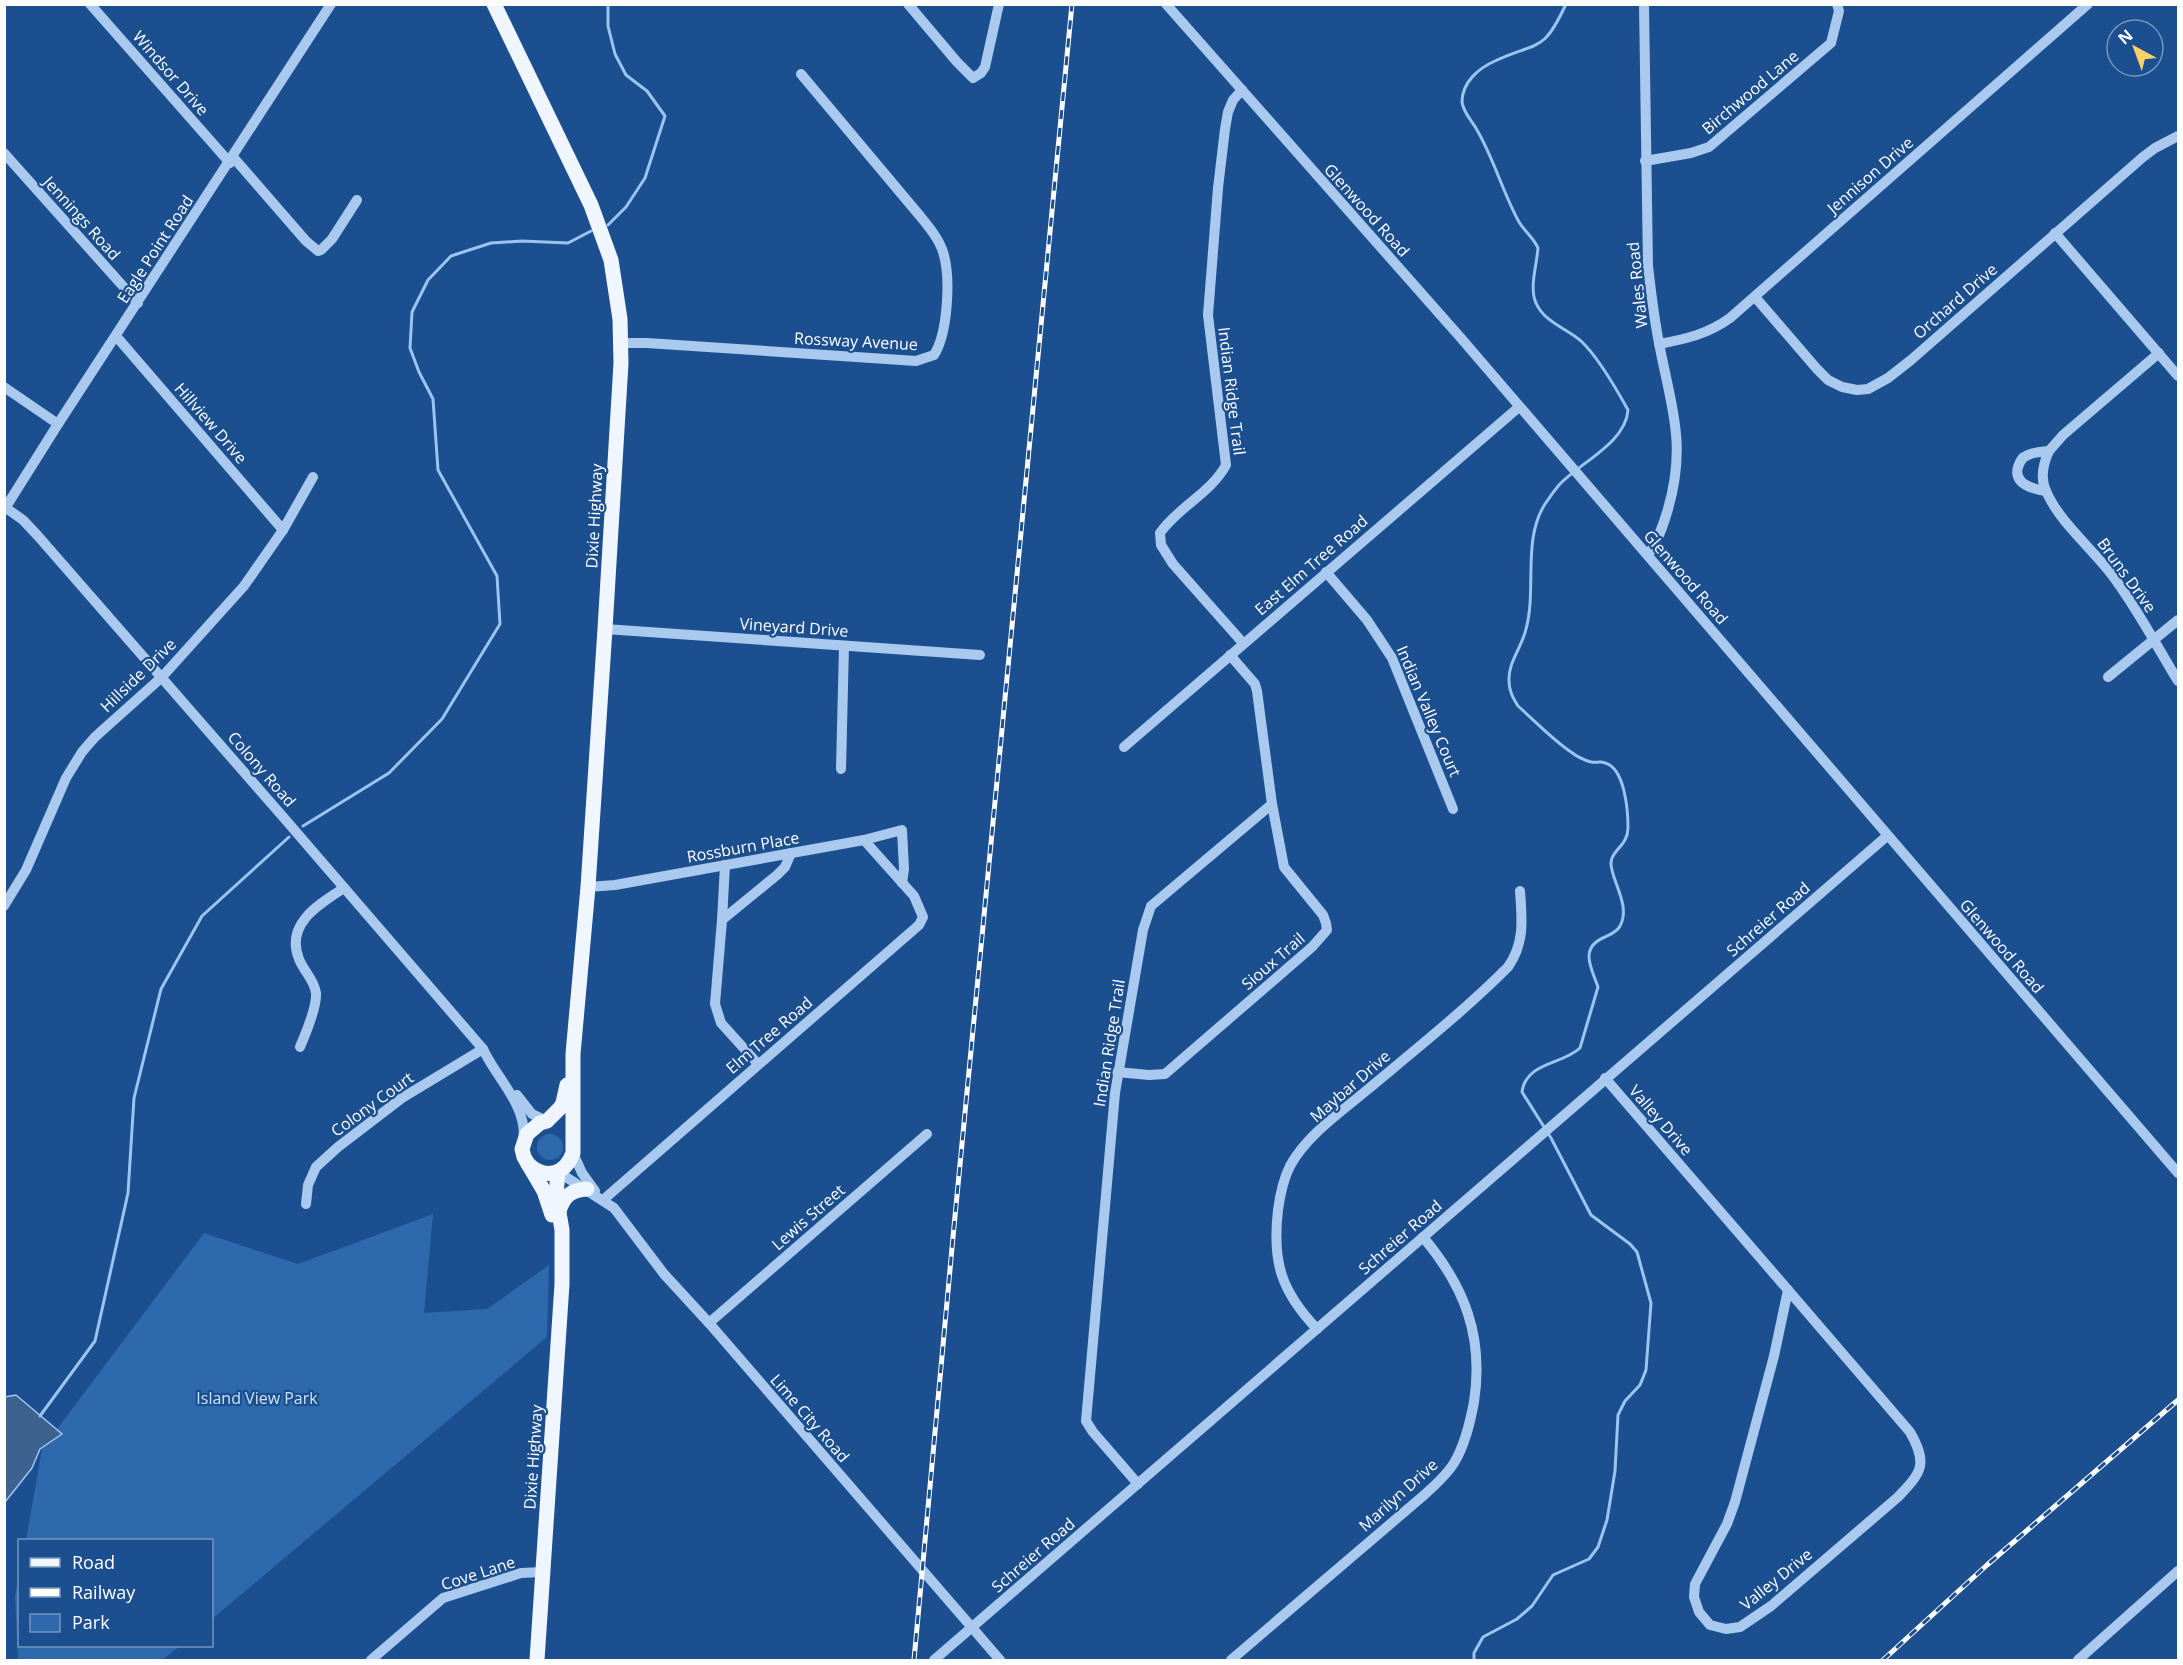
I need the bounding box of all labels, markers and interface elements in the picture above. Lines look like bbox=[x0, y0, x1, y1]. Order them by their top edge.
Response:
north arrow bbox=[2105, 18, 2165, 78]
text: N bbox=[2113, 24, 2137, 49]
street label: Windsor Drive bbox=[128, 26, 214, 120]
street label: Birchwood Lane bbox=[1697, 45, 1803, 139]
street label: Jennison Drive bbox=[1821, 131, 1918, 220]
street label: Glenwood Road bbox=[1319, 159, 1415, 261]
street label: Jennings Road bbox=[37, 170, 125, 265]
street label: Eagle Point Road bbox=[112, 191, 198, 307]
street label: Wales Road bbox=[1622, 241, 1652, 329]
street label: Orchard Drive bbox=[1908, 258, 2002, 344]
street label: Indian Ridge Trail bbox=[1213, 326, 1251, 456]
street label: Rossway Avenue bbox=[794, 327, 918, 355]
street label: Hillview Drive bbox=[170, 378, 252, 468]
street label: Dixie Highway bbox=[580, 462, 608, 569]
street label: East Elm Tree Road bbox=[1250, 510, 1372, 620]
street label: Glenwood Road bbox=[1639, 525, 1733, 629]
street label: Bruns Drive bbox=[2092, 533, 2162, 617]
street label: Vineyard Drive bbox=[739, 612, 849, 642]
street label: Hillside Drive bbox=[95, 633, 181, 717]
street label: Indian Valley Court bbox=[1391, 642, 1467, 780]
street label: Colony Road bbox=[223, 726, 301, 812]
street label: Rossburn Place bbox=[685, 826, 801, 868]
street label: Schreier Road bbox=[1722, 877, 1814, 961]
street label: Glenwood Road bbox=[1955, 894, 2049, 998]
street label: Sioux Trail bbox=[1237, 927, 1309, 995]
street label: Indian Ridge Trail bbox=[1088, 978, 1130, 1108]
street label: Elm Tree Road bbox=[721, 991, 817, 1079]
street label: Maybar Drive bbox=[1305, 1045, 1395, 1127]
street label: Colony Court bbox=[326, 1066, 418, 1141]
street label: Valley Drive bbox=[1624, 1080, 1698, 1160]
street label: Lewis Street bbox=[767, 1179, 849, 1255]
street label: Schreier Road bbox=[1354, 1195, 1446, 1279]
street label: Lime City Road bbox=[765, 1369, 855, 1467]
park label: Island View Park bbox=[196, 1387, 318, 1409]
street label: Dixie Highway bbox=[518, 1403, 548, 1510]
street label: Marilyn Drive bbox=[1354, 1454, 1442, 1536]
street label: Schreier Road bbox=[987, 1513, 1079, 1597]
legend bbox=[18, 1539, 213, 1647]
street label: Valley Drive bbox=[1735, 1543, 1817, 1615]
text: Road bbox=[72, 1550, 115, 1574]
street label: Cove Lane bbox=[438, 1551, 518, 1595]
text: Railway bbox=[72, 1580, 136, 1604]
text: Park bbox=[72, 1610, 110, 1634]

